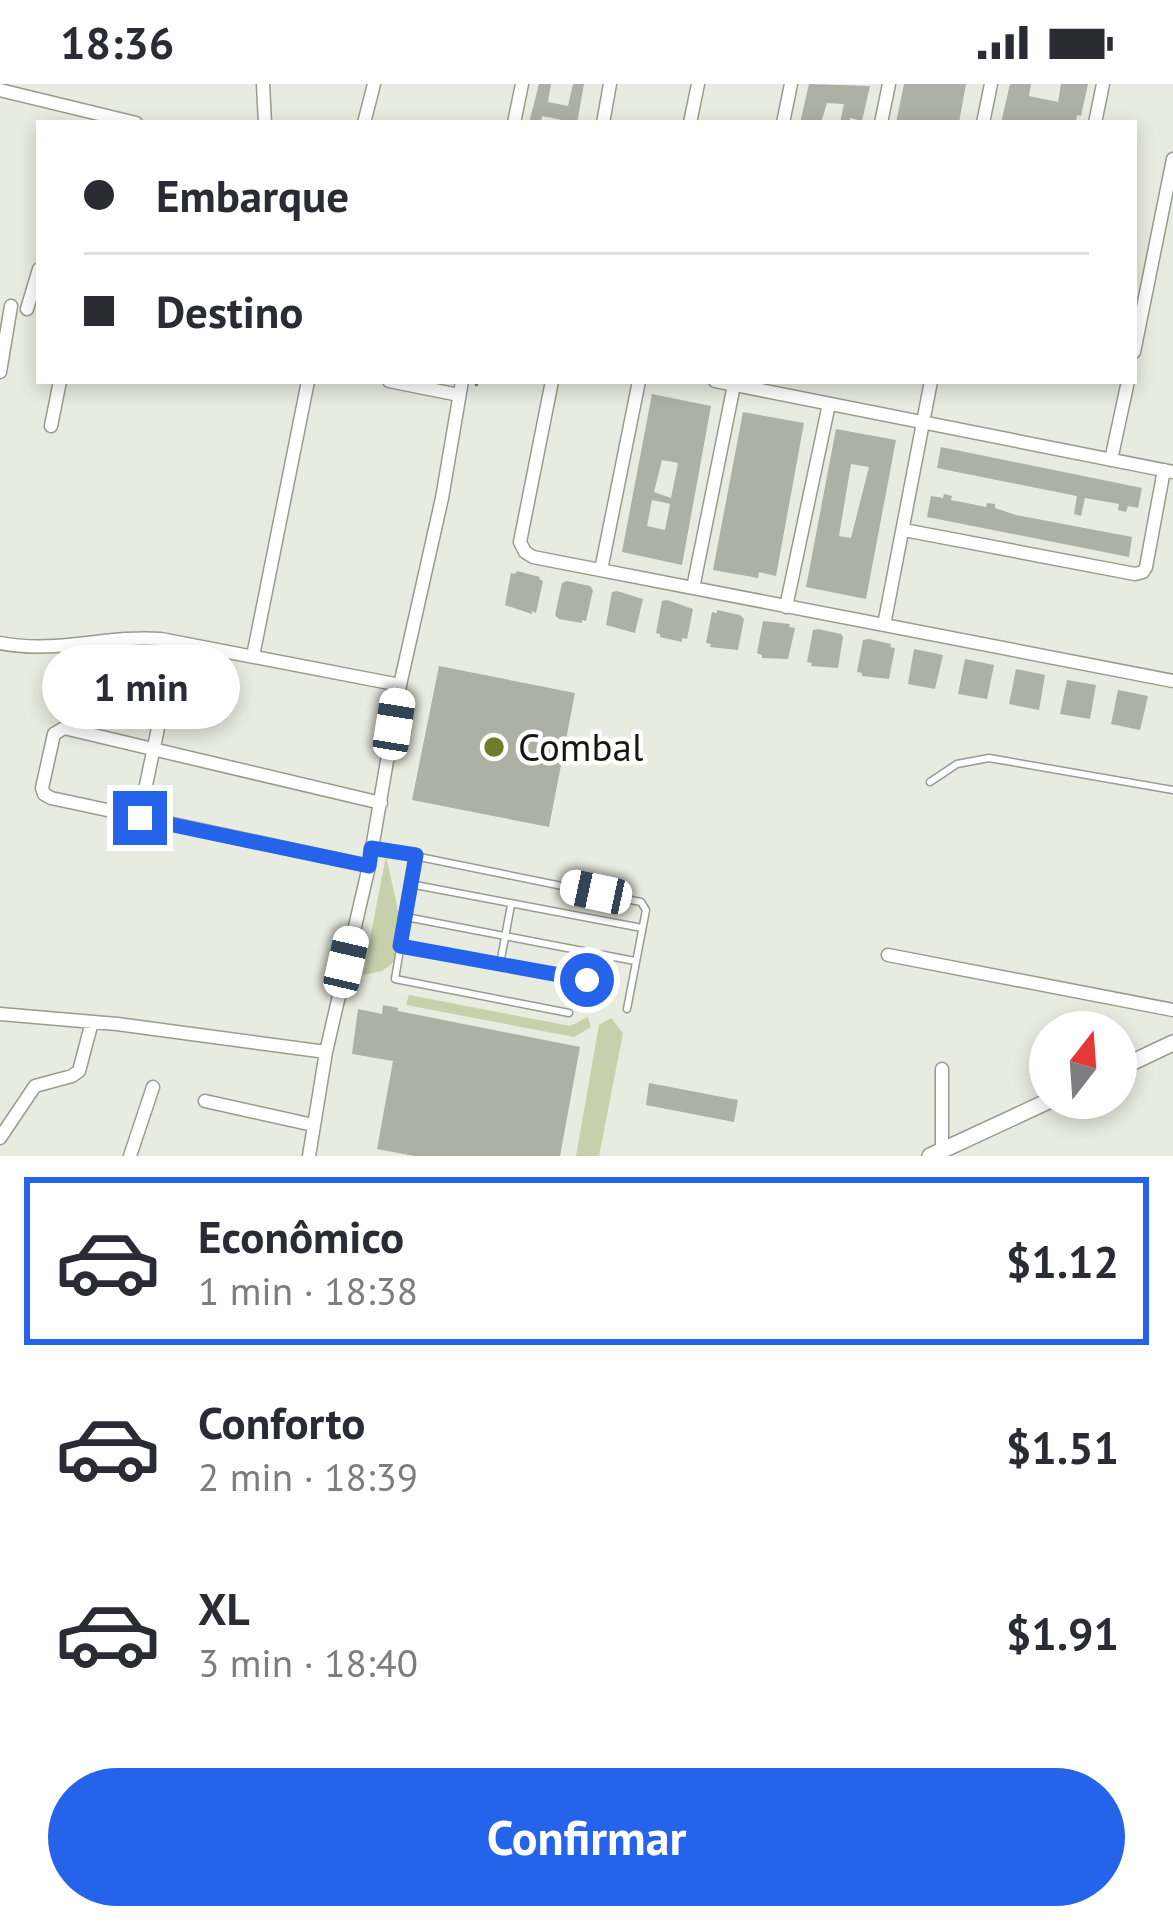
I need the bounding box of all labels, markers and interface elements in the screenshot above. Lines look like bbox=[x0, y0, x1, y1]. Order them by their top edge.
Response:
text: 18:36 bbox=[60, 13, 174, 71]
text: Embarque bbox=[156, 166, 349, 224]
text: Destino bbox=[156, 282, 303, 340]
callout: 1 min bbox=[41, 644, 239, 728]
text: 1 min bbox=[93, 661, 189, 712]
car bbox=[371, 686, 417, 762]
place label: Combal bbox=[518, 721, 644, 772]
marker: Combal bbox=[481, 734, 507, 760]
route end bbox=[113, 791, 167, 845]
car bbox=[557, 867, 635, 917]
car bbox=[320, 923, 372, 1001]
route start bbox=[560, 953, 614, 1007]
north arrow bbox=[1029, 1011, 1137, 1119]
map controls bbox=[1029, 1011, 1137, 1119]
icon: car bbox=[54, 1207, 162, 1315]
text: Econômico bbox=[198, 1207, 404, 1265]
text: $1.12 bbox=[1006, 1232, 1119, 1290]
text: 1 min · 18:38 bbox=[198, 1265, 418, 1316]
icon: car bbox=[54, 1393, 162, 1501]
text: Conforto bbox=[198, 1393, 365, 1451]
text: $1.51 bbox=[1006, 1418, 1119, 1476]
text: 2 min · 18:39 bbox=[198, 1451, 418, 1502]
icon: car bbox=[54, 1579, 162, 1687]
text: XL bbox=[198, 1579, 250, 1637]
text: $1.91 bbox=[1006, 1604, 1119, 1662]
text: 3 min · 18:40 bbox=[198, 1637, 418, 1688]
button: Confirmar bbox=[48, 1768, 1125, 1906]

